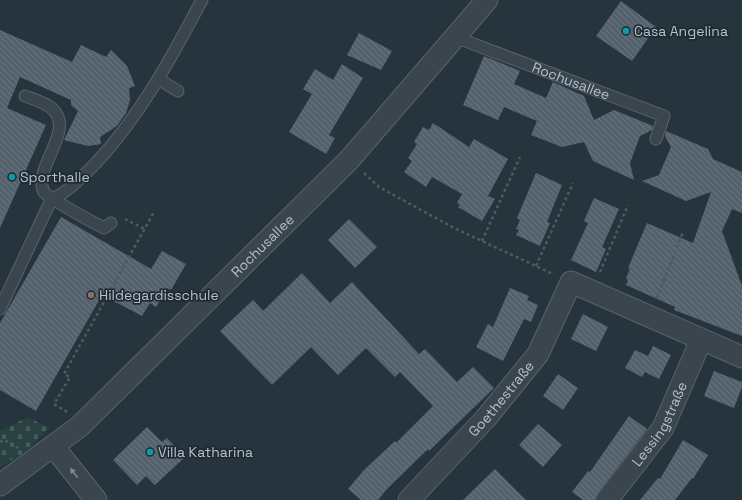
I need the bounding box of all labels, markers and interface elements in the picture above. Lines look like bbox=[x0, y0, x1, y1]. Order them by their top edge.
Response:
place label: Casa Angelina bbox=[634, 22, 728, 40]
marker: Casa Angelina bbox=[621, 26, 631, 36]
street label: Rochusallee bbox=[530, 58, 612, 104]
place label: Sporthalle bbox=[20, 168, 90, 186]
marker: Sporthalle bbox=[7, 172, 17, 182]
street label: Rochusallee bbox=[227, 210, 298, 281]
place label: Hildegardisschule bbox=[99, 286, 219, 304]
marker: Hildegardisschule bbox=[86, 290, 96, 300]
street label: Goethestraße bbox=[464, 357, 538, 440]
street label: Lessingstraße bbox=[628, 379, 691, 470]
place label: Villa Katharina bbox=[158, 443, 253, 461]
marker: Villa Katharina bbox=[145, 447, 155, 457]
one-way arrow bbox=[70, 468, 79, 479]

